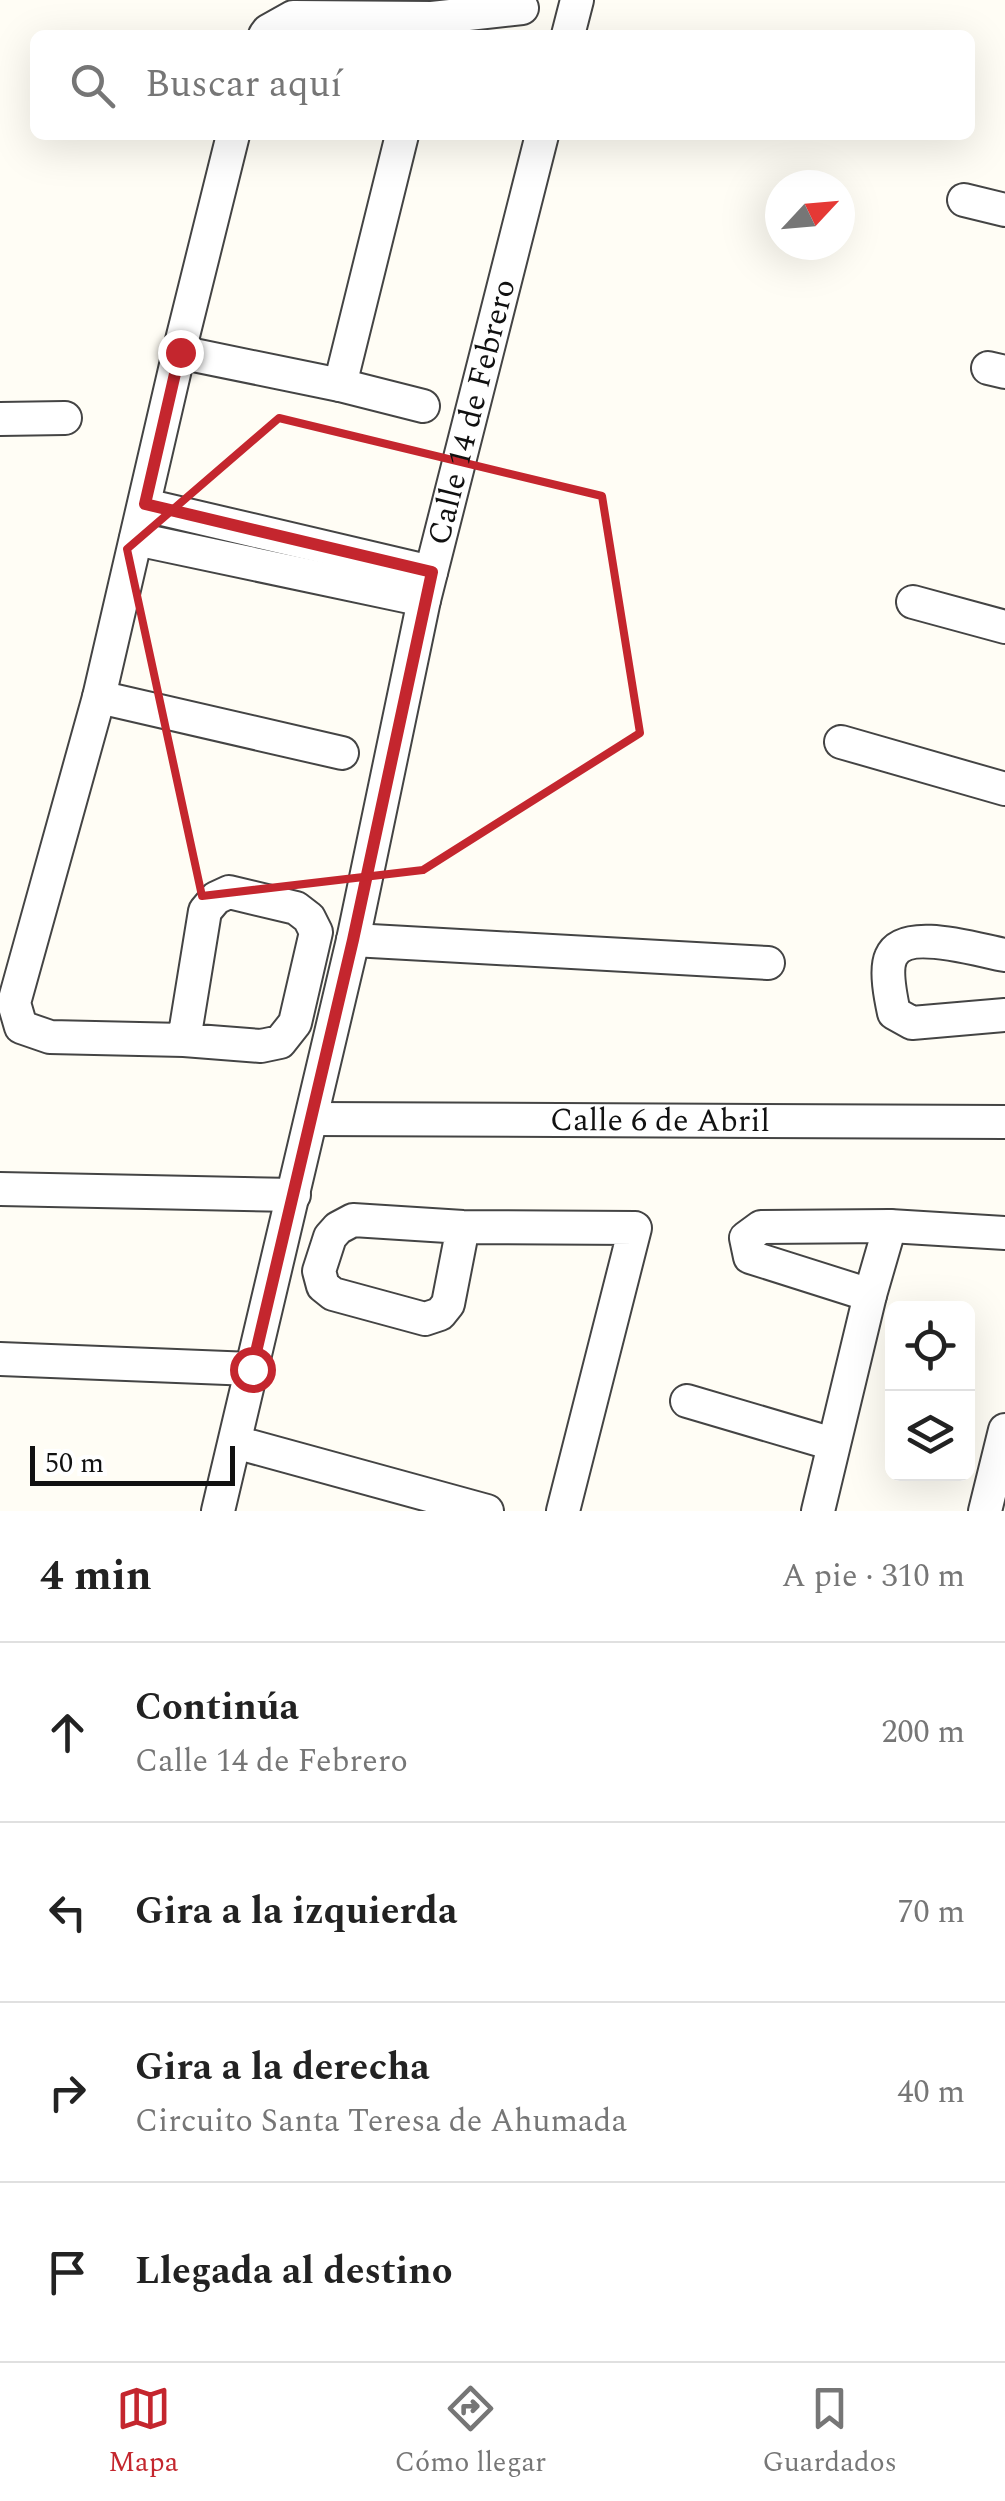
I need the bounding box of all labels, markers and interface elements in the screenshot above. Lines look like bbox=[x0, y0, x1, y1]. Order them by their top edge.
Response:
search box bbox=[30, 30, 975, 140]
text: Buscar aquí bbox=[145, 56, 342, 114]
icon: search bbox=[65, 58, 120, 113]
north arrow bbox=[765, 170, 855, 260]
street label: Calle 14 de Febrero bbox=[414, 274, 529, 550]
route end bbox=[158, 330, 204, 376]
street label: Calle 6 de Abril bbox=[550, 1096, 770, 1145]
map controls bbox=[885, 1301, 975, 1481]
button: locate bbox=[885, 1301, 975, 1391]
route start bbox=[230, 1347, 276, 1393]
button: layers bbox=[885, 1391, 975, 1481]
scale bar bbox=[30, 1441, 235, 1486]
text: 50 m bbox=[45, 1442, 104, 1485]
text: 4 min bbox=[40, 1545, 152, 1608]
text: A pie · 310 m bbox=[782, 1552, 965, 1601]
text: Continúa bbox=[135, 1679, 299, 1737]
icon: ahead bbox=[40, 1705, 95, 1760]
text: 200 m bbox=[881, 1708, 965, 1757]
text: Calle 14 de Febrero bbox=[135, 1737, 408, 1786]
text: Gira a la izquierda bbox=[135, 1883, 457, 1941]
icon: left bbox=[40, 1885, 95, 1940]
text: 70 m bbox=[897, 1888, 965, 1937]
text: Gira a la derecha bbox=[135, 2039, 430, 2097]
icon: right bbox=[40, 2065, 95, 2120]
text: 40 m bbox=[897, 2068, 965, 2117]
text: Circuito Santa Teresa de Ahumada bbox=[135, 2097, 627, 2146]
text: Llegada al destino bbox=[135, 2243, 453, 2301]
icon: arrive bbox=[40, 2245, 95, 2300]
tab: Mapa bbox=[108, 2381, 178, 2484]
tab: Cómo llegar bbox=[395, 2381, 546, 2484]
tab: Guardados bbox=[763, 2381, 897, 2484]

